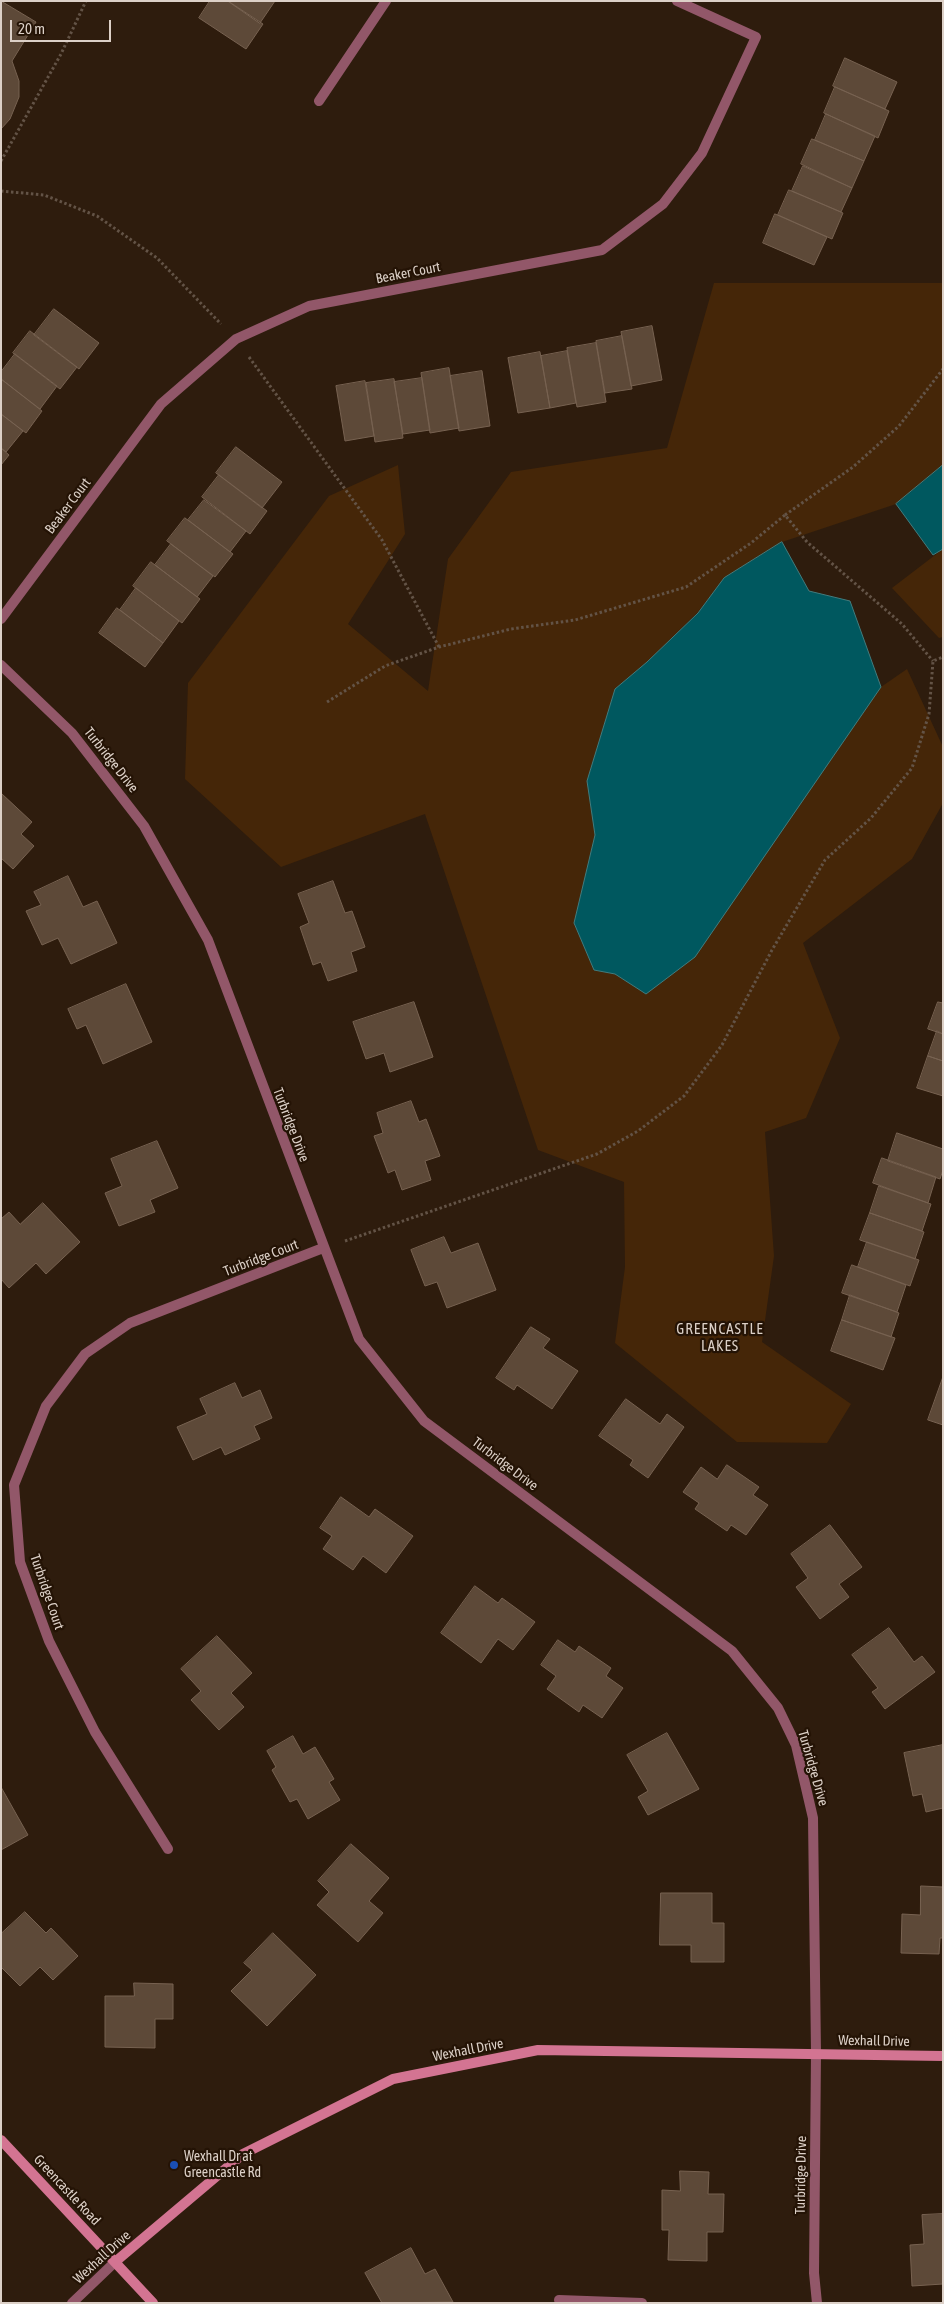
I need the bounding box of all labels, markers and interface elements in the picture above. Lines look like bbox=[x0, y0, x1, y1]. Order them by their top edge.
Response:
scale bar bbox=[12, 10, 114, 42]
text: 20 m bbox=[18, 20, 45, 37]
street label: Beaker Court bbox=[374, 259, 442, 287]
street label: Beaker Court bbox=[42, 475, 94, 537]
street label: Turbridge Drive bbox=[80, 724, 142, 796]
street label: Turbridge Drive bbox=[269, 1086, 313, 1164]
street label: Turbridge Court bbox=[221, 1236, 301, 1280]
district label: GREENCASTLE LAKES bbox=[675, 1320, 765, 1355]
street label: Turbridge Drive bbox=[469, 1434, 541, 1494]
street label: Turbridge Court bbox=[26, 1552, 68, 1632]
street label: Turbridge Drive bbox=[794, 1728, 832, 1808]
street label: Wexhall Drive bbox=[838, 2032, 910, 2050]
street label: Wexhall Drive bbox=[431, 2035, 505, 2065]
street label: Turbridge Drive bbox=[792, 2136, 810, 2214]
place label: Wexhall Dr at Greencastle Rd bbox=[184, 2149, 261, 2182]
street label: Greencastle Road bbox=[30, 2151, 104, 2229]
marker: Wexhall Dr at Greencastle Rd bbox=[168, 2159, 180, 2171]
street label: Wexhall Drive bbox=[70, 2227, 134, 2287]

